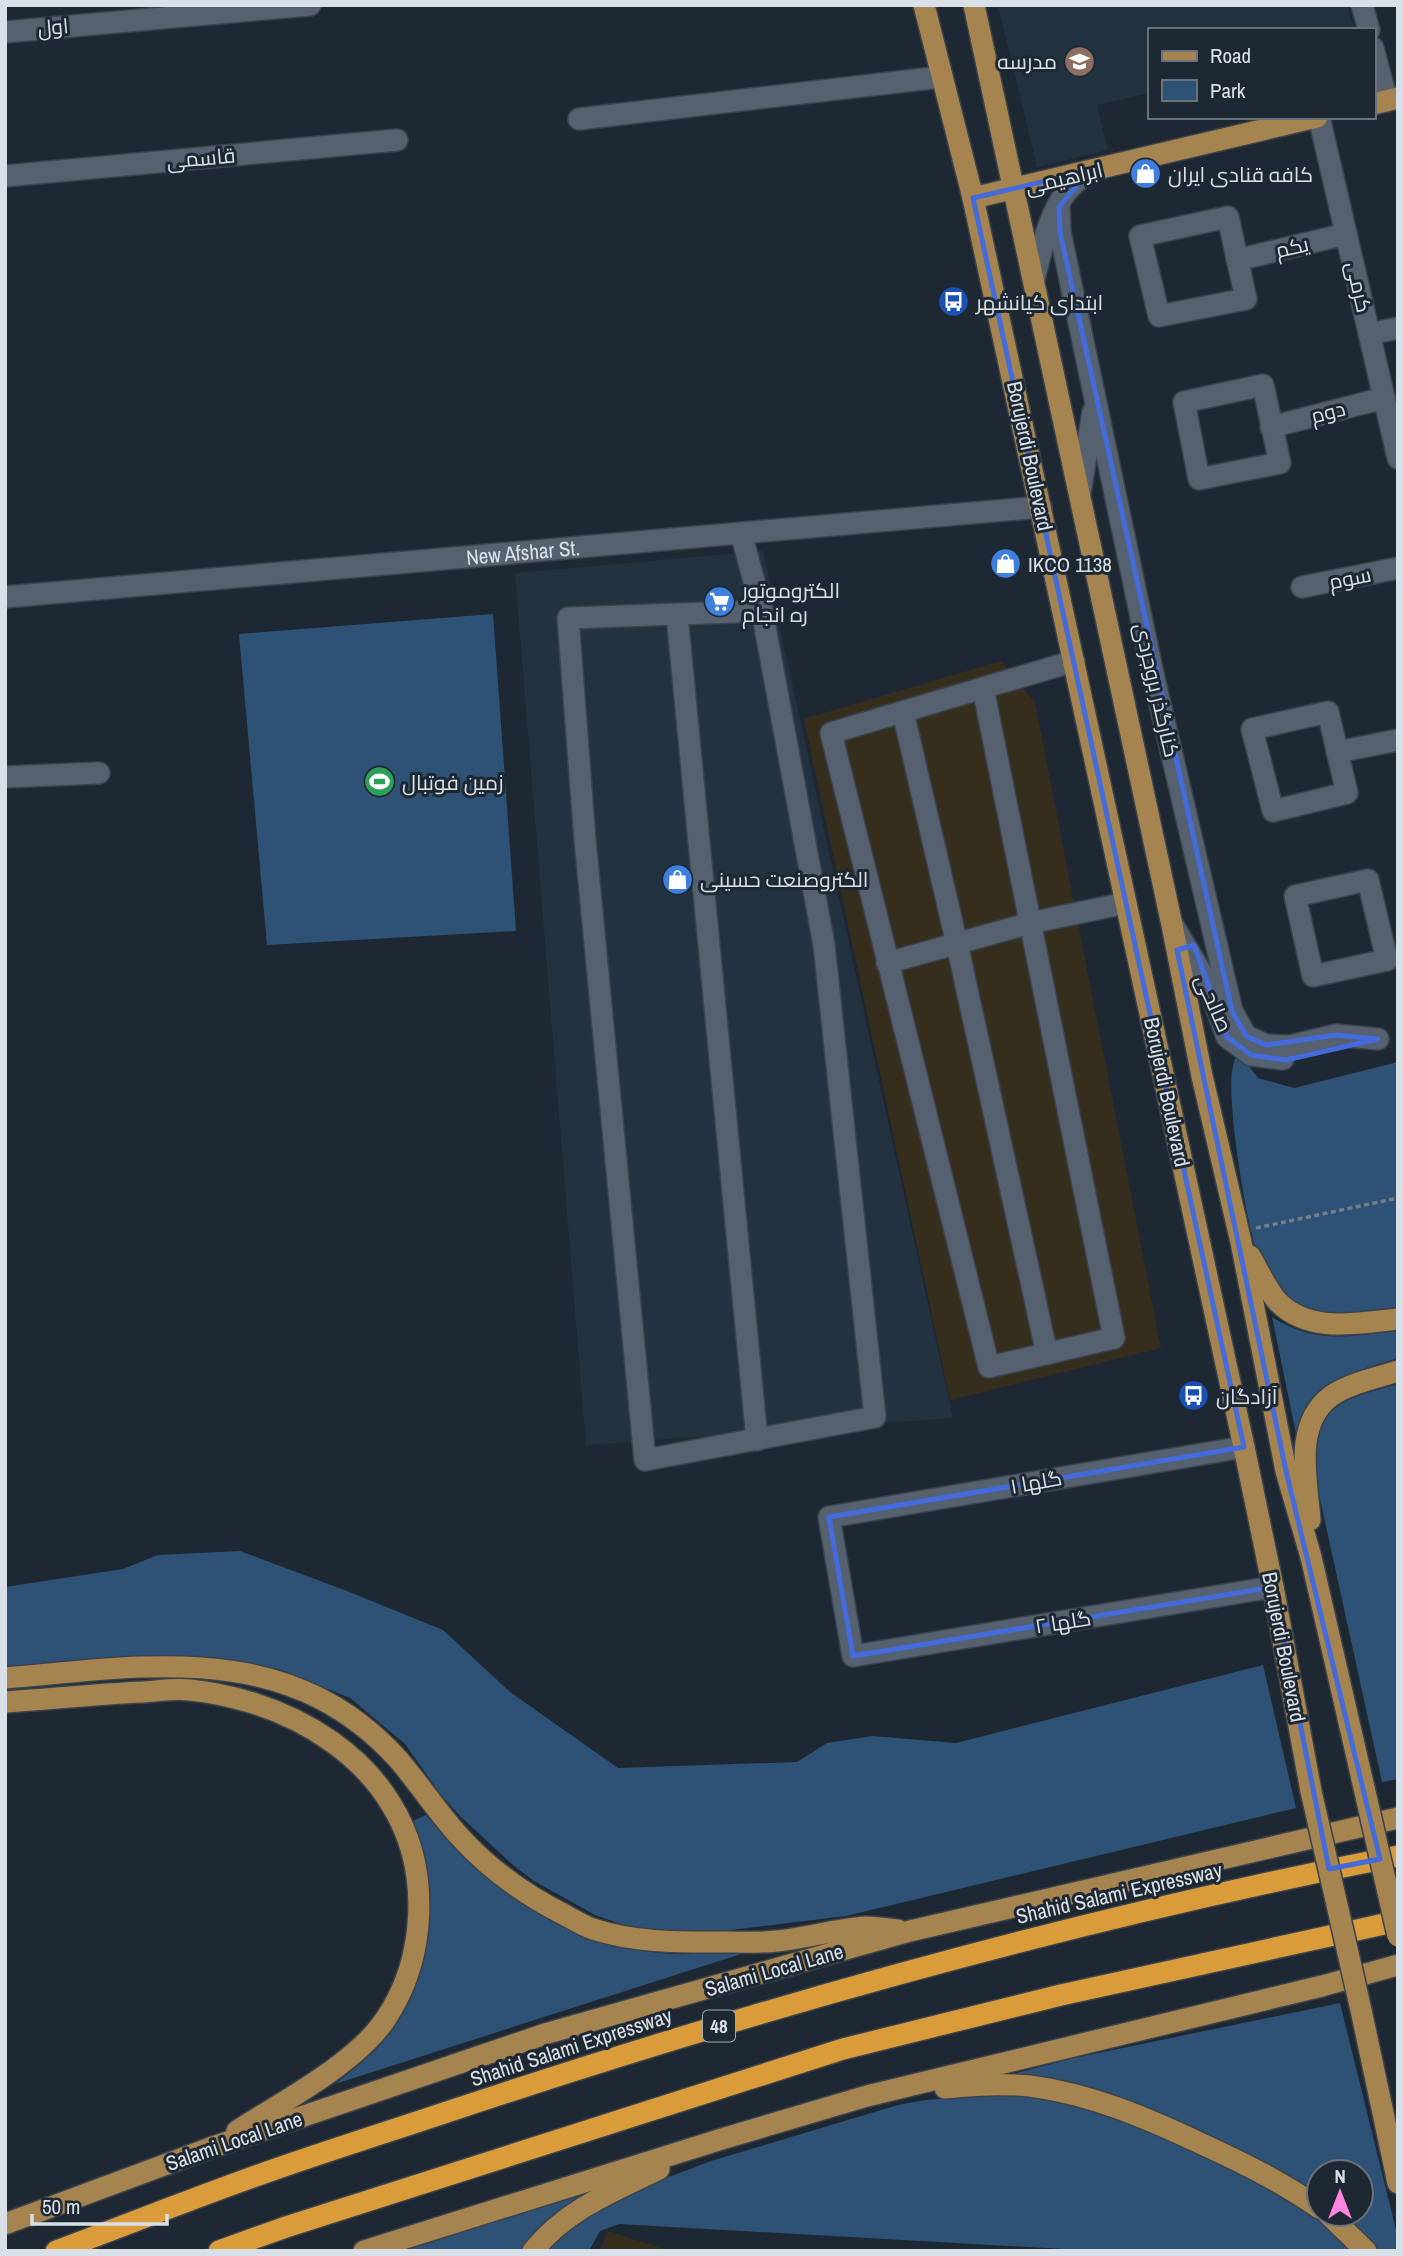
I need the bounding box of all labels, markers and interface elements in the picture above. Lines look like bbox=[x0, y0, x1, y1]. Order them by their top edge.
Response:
street label: اول bbox=[36, 11, 70, 43]
legend bbox=[1148, 28, 1375, 119]
text: Road bbox=[1210, 41, 1251, 70]
school or university icon: مدرسه bbox=[1063, 44, 1097, 78]
place label: مدرسه bbox=[997, 47, 1057, 76]
text: Park bbox=[1210, 76, 1246, 105]
street label: قاسمی bbox=[165, 141, 237, 175]
street label: ابراهیمی bbox=[1022, 155, 1106, 201]
shop icon: کافه قنادی ایران bbox=[1128, 157, 1162, 191]
place label: کافه قنادی ایران bbox=[1168, 160, 1313, 189]
street label: یکم bbox=[1273, 229, 1312, 265]
street label: کرمی bbox=[1339, 259, 1379, 315]
bus stop icon: ابتدای کیانشهر bbox=[936, 285, 970, 319]
place label: ابتدای کیانشهر bbox=[975, 288, 1103, 317]
street label: Borujerdi Boulevard bbox=[1000, 379, 1060, 533]
street label: دوم bbox=[1308, 394, 1348, 430]
street label: New Afshar St. bbox=[465, 533, 581, 571]
shop icon: IKCO 1138 bbox=[988, 547, 1022, 581]
place label: IKCO 1138 bbox=[1028, 550, 1112, 579]
street label: سوم bbox=[1326, 560, 1374, 596]
place label: الکتروموتور ره انجام bbox=[741, 576, 840, 629]
supermarket icon: الکتروموتور ره انجام bbox=[702, 585, 736, 619]
street label: کنارگذر بروجردی bbox=[1127, 620, 1187, 760]
sports icon: زمین فوتبال bbox=[362, 765, 396, 799]
place label: زمین فوتبال bbox=[402, 768, 504, 797]
shop icon: الکتروصنعت حسینی bbox=[660, 862, 694, 896]
place label: الکتروصنعت حسینی bbox=[700, 865, 868, 894]
street label: صالحی bbox=[1188, 970, 1240, 1036]
street label: Borujerdi Boulevard bbox=[1137, 1015, 1197, 1169]
bus stop icon: آزادگان bbox=[1176, 1379, 1210, 1413]
place label: آزادگان bbox=[1216, 1382, 1278, 1411]
street label: گلها ۱ bbox=[1008, 1463, 1064, 1501]
street label: Borujerdi Boulevard bbox=[1255, 1570, 1313, 1724]
street label: گلها ۲ bbox=[1033, 1603, 1093, 1641]
street label: Shahid Salami Expressway bbox=[1013, 1855, 1225, 1931]
street label: Salami Local Lane bbox=[701, 1936, 847, 2004]
street label: Shahid Salami Expressway bbox=[466, 2001, 676, 2093]
road number: 48 bbox=[703, 2010, 735, 2042]
street label: Salami Local Lane bbox=[162, 2104, 306, 2178]
north arrow bbox=[1305, 2158, 1375, 2228]
text: N bbox=[1334, 2163, 1346, 2189]
scale bar bbox=[32, 2182, 166, 2226]
text: 50 m bbox=[42, 2192, 80, 2221]

